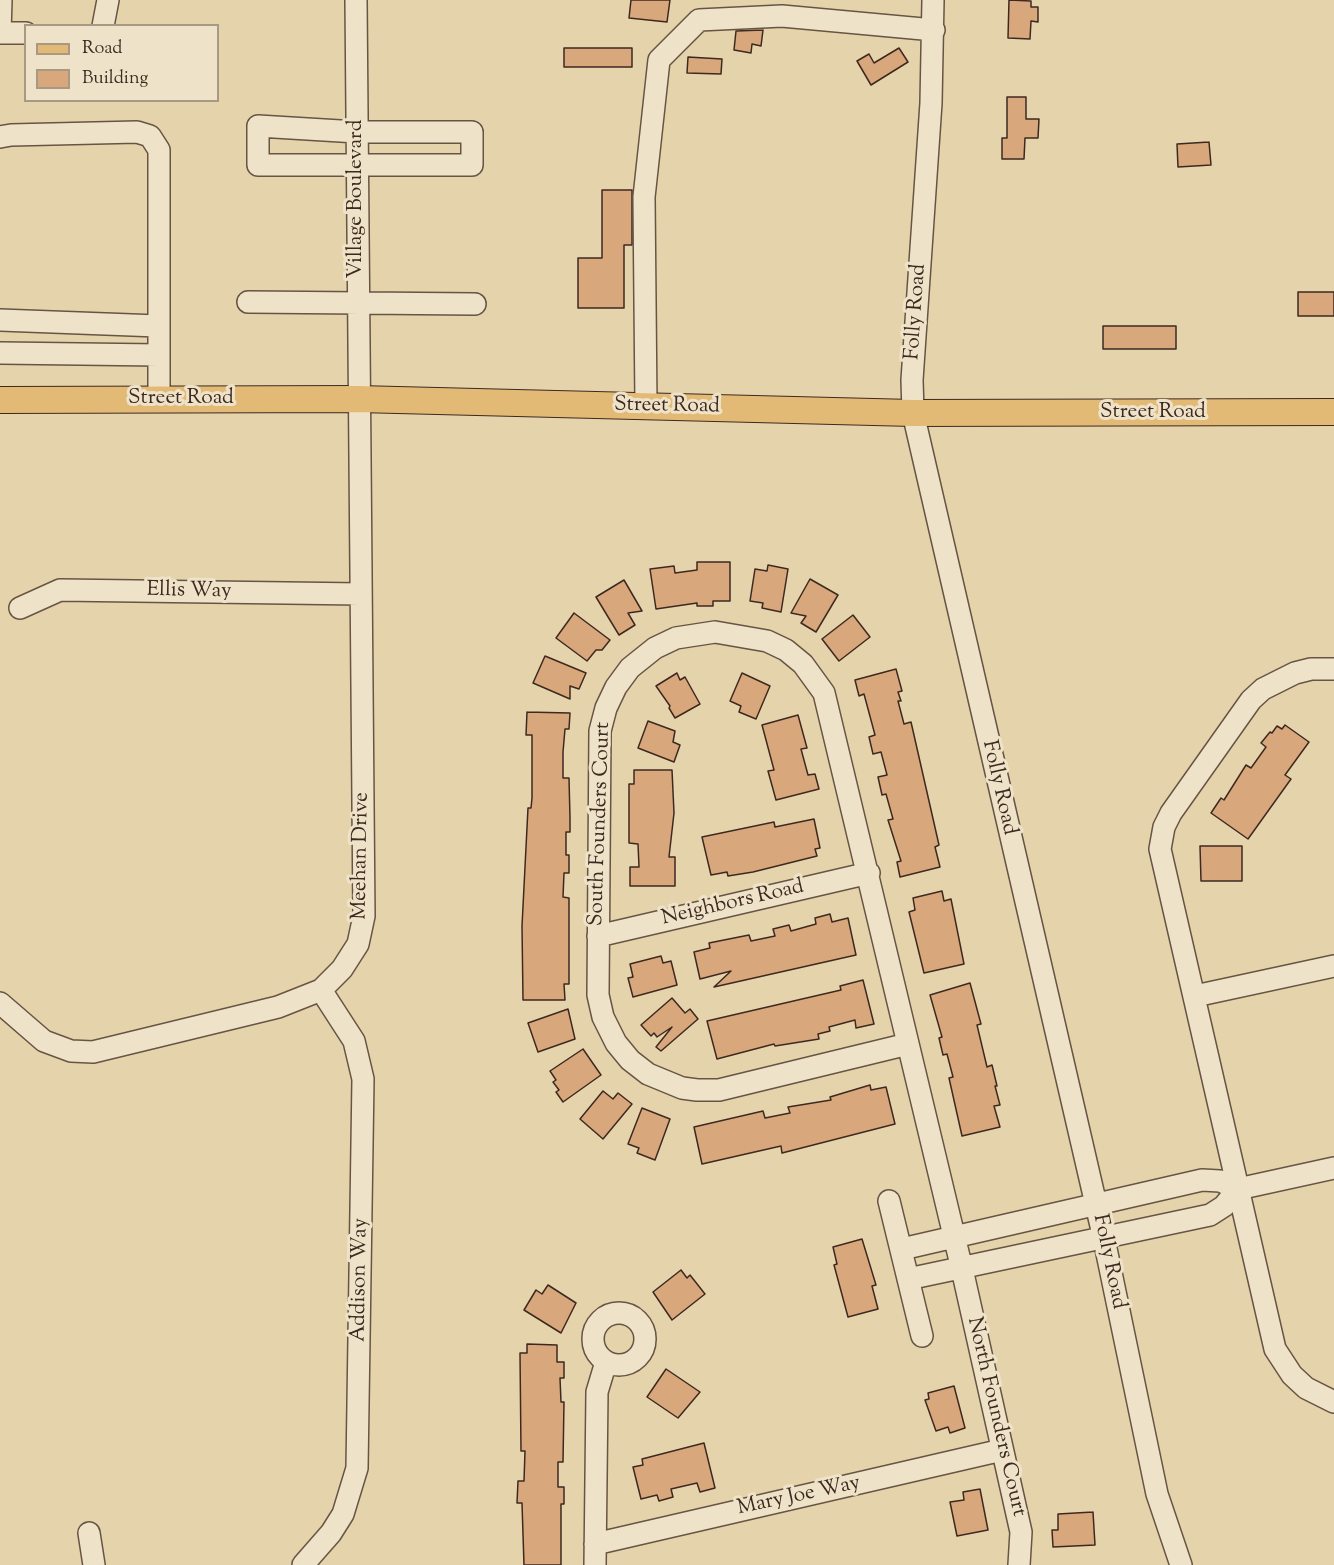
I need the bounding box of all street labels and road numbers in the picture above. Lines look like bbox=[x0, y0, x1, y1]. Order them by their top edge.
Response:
street label: Village Boulevard bbox=[344, 119, 370, 279]
street label: Folly Road bbox=[901, 263, 933, 361]
street label: Street Road bbox=[128, 386, 234, 412]
street label: Street Road bbox=[614, 393, 720, 421]
street label: Street Road bbox=[1100, 400, 1206, 426]
street label: Ellis Way bbox=[146, 579, 232, 605]
street label: South Founders Court bbox=[585, 722, 617, 926]
street label: Folly Road bbox=[975, 738, 1021, 838]
street label: Meehan Drive bbox=[348, 792, 376, 920]
street label: Neighbors Road bbox=[659, 875, 807, 933]
street label: Folly Road bbox=[1086, 1212, 1130, 1312]
street label: Addison Way bbox=[347, 1218, 375, 1342]
street label: North Founders Court bbox=[960, 1315, 1030, 1519]
street label: Mary Joe Way bbox=[735, 1472, 863, 1522]

